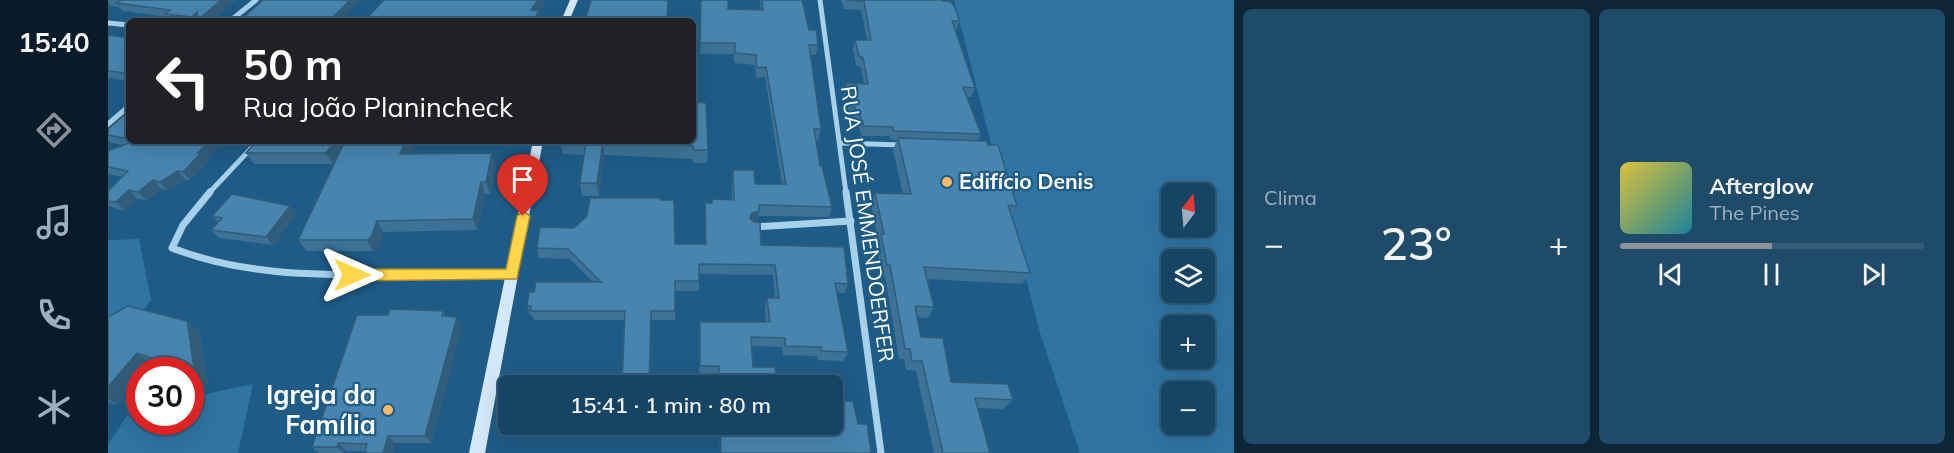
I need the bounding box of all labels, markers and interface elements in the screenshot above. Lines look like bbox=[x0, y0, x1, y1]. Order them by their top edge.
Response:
text: 15:40 bbox=[18, 25, 90, 59]
text: 50 m bbox=[243, 38, 343, 91]
icon: left bbox=[144, 42, 222, 120]
street label: RUA JOSÉ EMMENDOERFER bbox=[836, 84, 900, 364]
text: Rua João Planincheck bbox=[243, 90, 513, 124]
icon: directions bbox=[33, 109, 75, 151]
pin bbox=[497, 154, 548, 216]
icon: arrive bbox=[506, 163, 539, 196]
place label: Edifício Denis bbox=[959, 168, 1094, 194]
text: Afterglow bbox=[1710, 172, 1814, 200]
marker: Edifício Denis bbox=[940, 175, 954, 189]
north arrow bbox=[1161, 183, 1215, 237]
map controls bbox=[1161, 183, 1215, 435]
text: Clima bbox=[1264, 185, 1317, 210]
text: The Pines bbox=[1710, 200, 1800, 225]
icon: music bbox=[33, 201, 75, 243]
text: 23° bbox=[1381, 215, 1452, 271]
text: − bbox=[1264, 223, 1284, 264]
text: + bbox=[1549, 223, 1568, 264]
position arrow bbox=[320, 243, 384, 307]
button: layers bbox=[1161, 249, 1215, 303]
icon: previous bbox=[1654, 258, 1687, 291]
icon: pause bbox=[1755, 258, 1788, 291]
icon: next bbox=[1857, 258, 1890, 291]
icon: phone bbox=[33, 294, 75, 336]
button: + bbox=[1161, 315, 1215, 369]
speed limit sign: 30 bbox=[126, 357, 204, 435]
place label: Igreja da Família bbox=[266, 378, 376, 441]
button: − bbox=[1161, 381, 1215, 435]
icon: climate bbox=[33, 386, 75, 428]
text: 15:41 · 1 min · 80 m bbox=[570, 391, 771, 419]
marker: Igreja da Família bbox=[381, 403, 395, 417]

